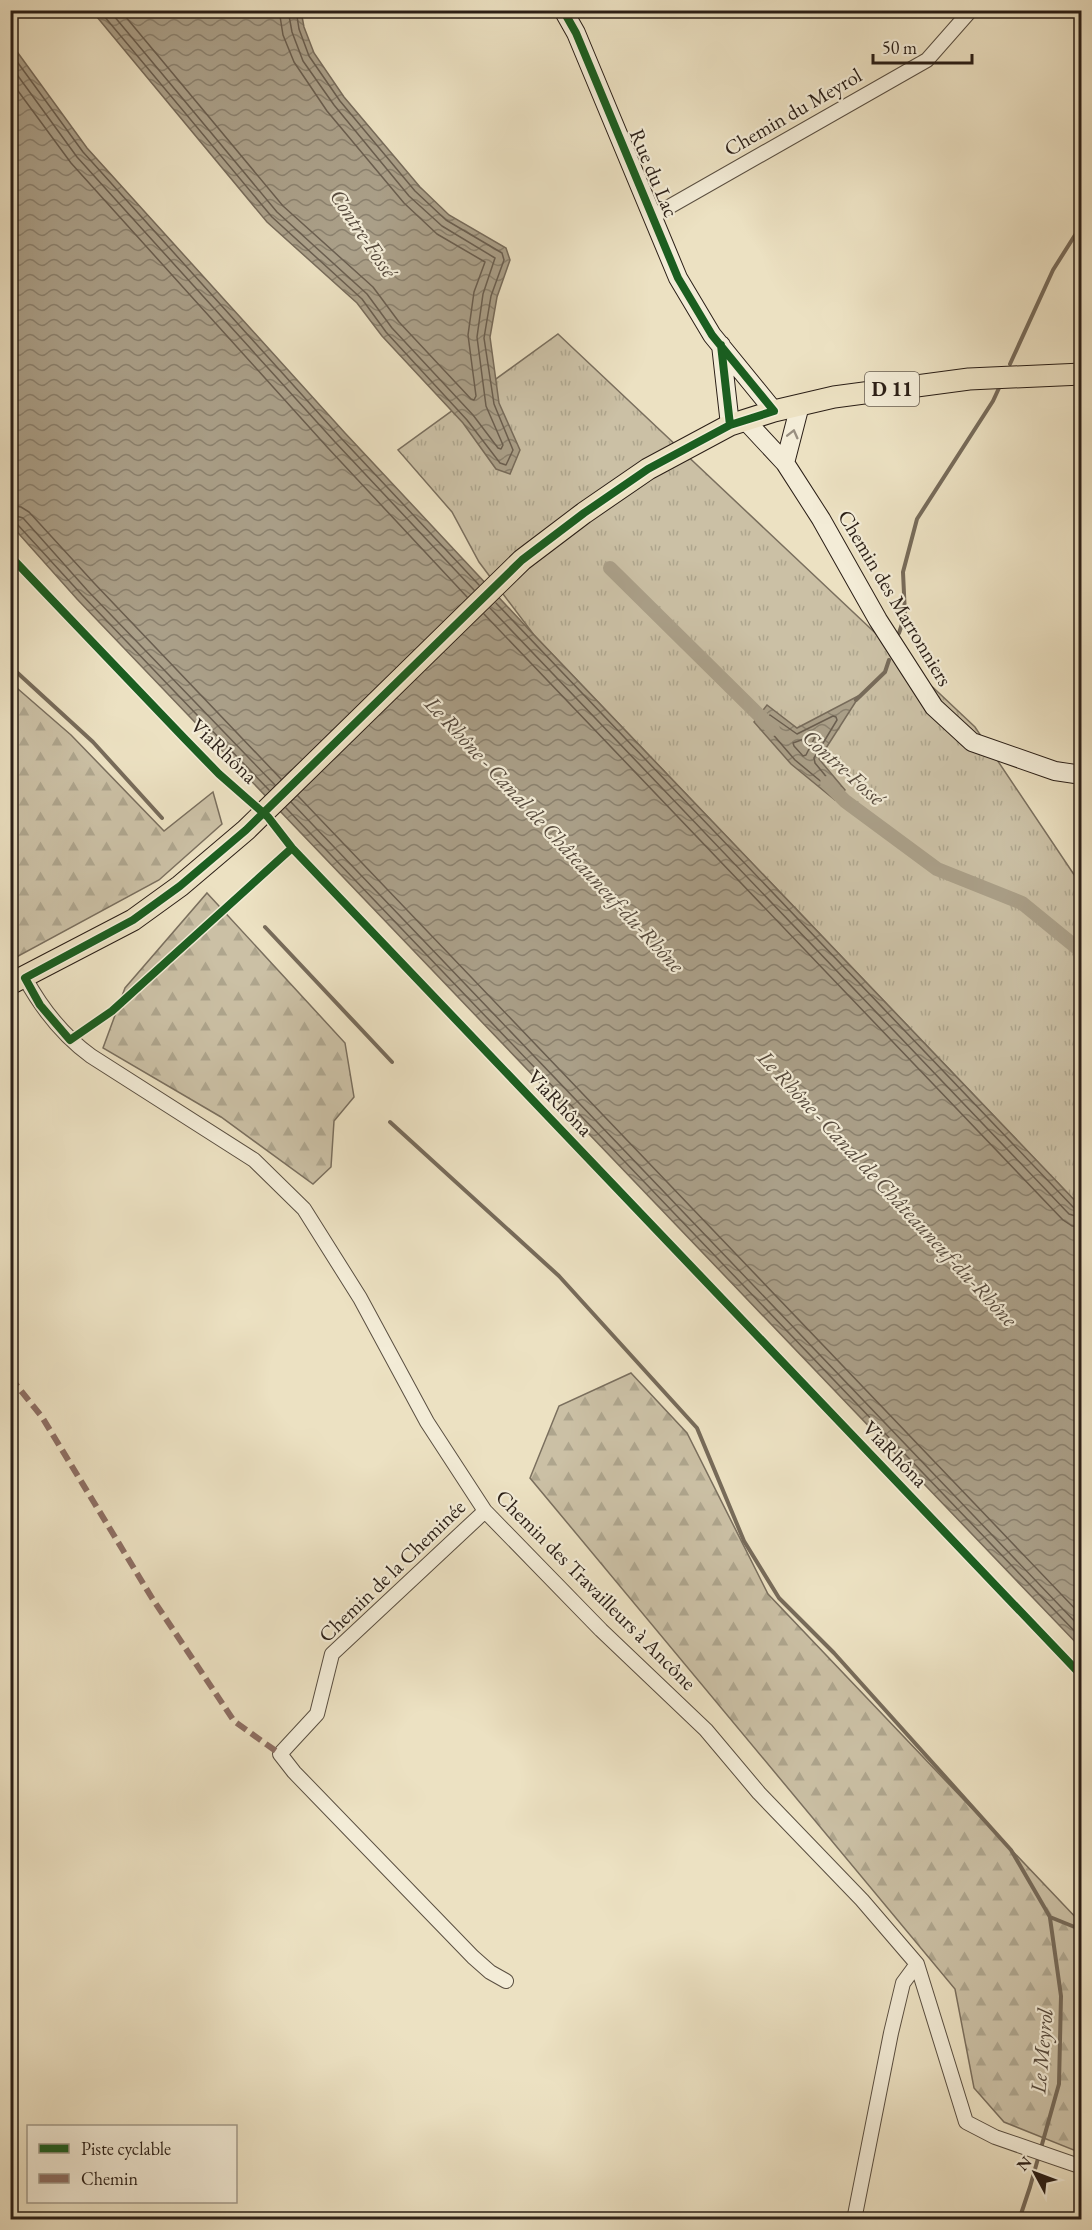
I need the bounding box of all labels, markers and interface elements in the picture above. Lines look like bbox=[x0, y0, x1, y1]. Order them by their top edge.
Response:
scale bar bbox=[873, 27, 972, 65]
text: 50 m bbox=[882, 36, 917, 59]
street label: Chemin du Meyrol bbox=[719, 61, 866, 162]
street label: Rue du Lac bbox=[624, 124, 685, 221]
water label: Contre-Fossé bbox=[323, 183, 405, 285]
road number: D 11 bbox=[865, 372, 919, 406]
one-way arrow bbox=[785, 429, 798, 439]
street label: Chemin des Marronniers bbox=[832, 505, 959, 691]
water label: Le Rhône - Canal de Châteauneuf-du-Rhône bbox=[418, 689, 691, 979]
street label: ViaRhôna bbox=[185, 712, 264, 790]
water label: Contre-Fossé bbox=[796, 723, 893, 814]
water label: Le Rhône - Canal de Châteauneuf-du-Rhône bbox=[751, 1043, 1024, 1333]
street label: ViaRhôna bbox=[522, 1063, 599, 1142]
street label: ViaRhôna bbox=[857, 1414, 934, 1493]
street label: Chemin des Travailleurs à Ancône bbox=[490, 1484, 702, 1696]
street label: Chemin de la Cheminée bbox=[313, 1494, 471, 1648]
water label: Le Meyrol bbox=[1023, 2006, 1060, 2096]
legend bbox=[27, 2125, 237, 2203]
text: Piste cyclable bbox=[81, 2137, 171, 2160]
north arrow bbox=[1005, 2143, 1065, 2203]
text: N bbox=[1012, 2152, 1036, 2175]
text: Chemin bbox=[81, 2167, 138, 2190]

